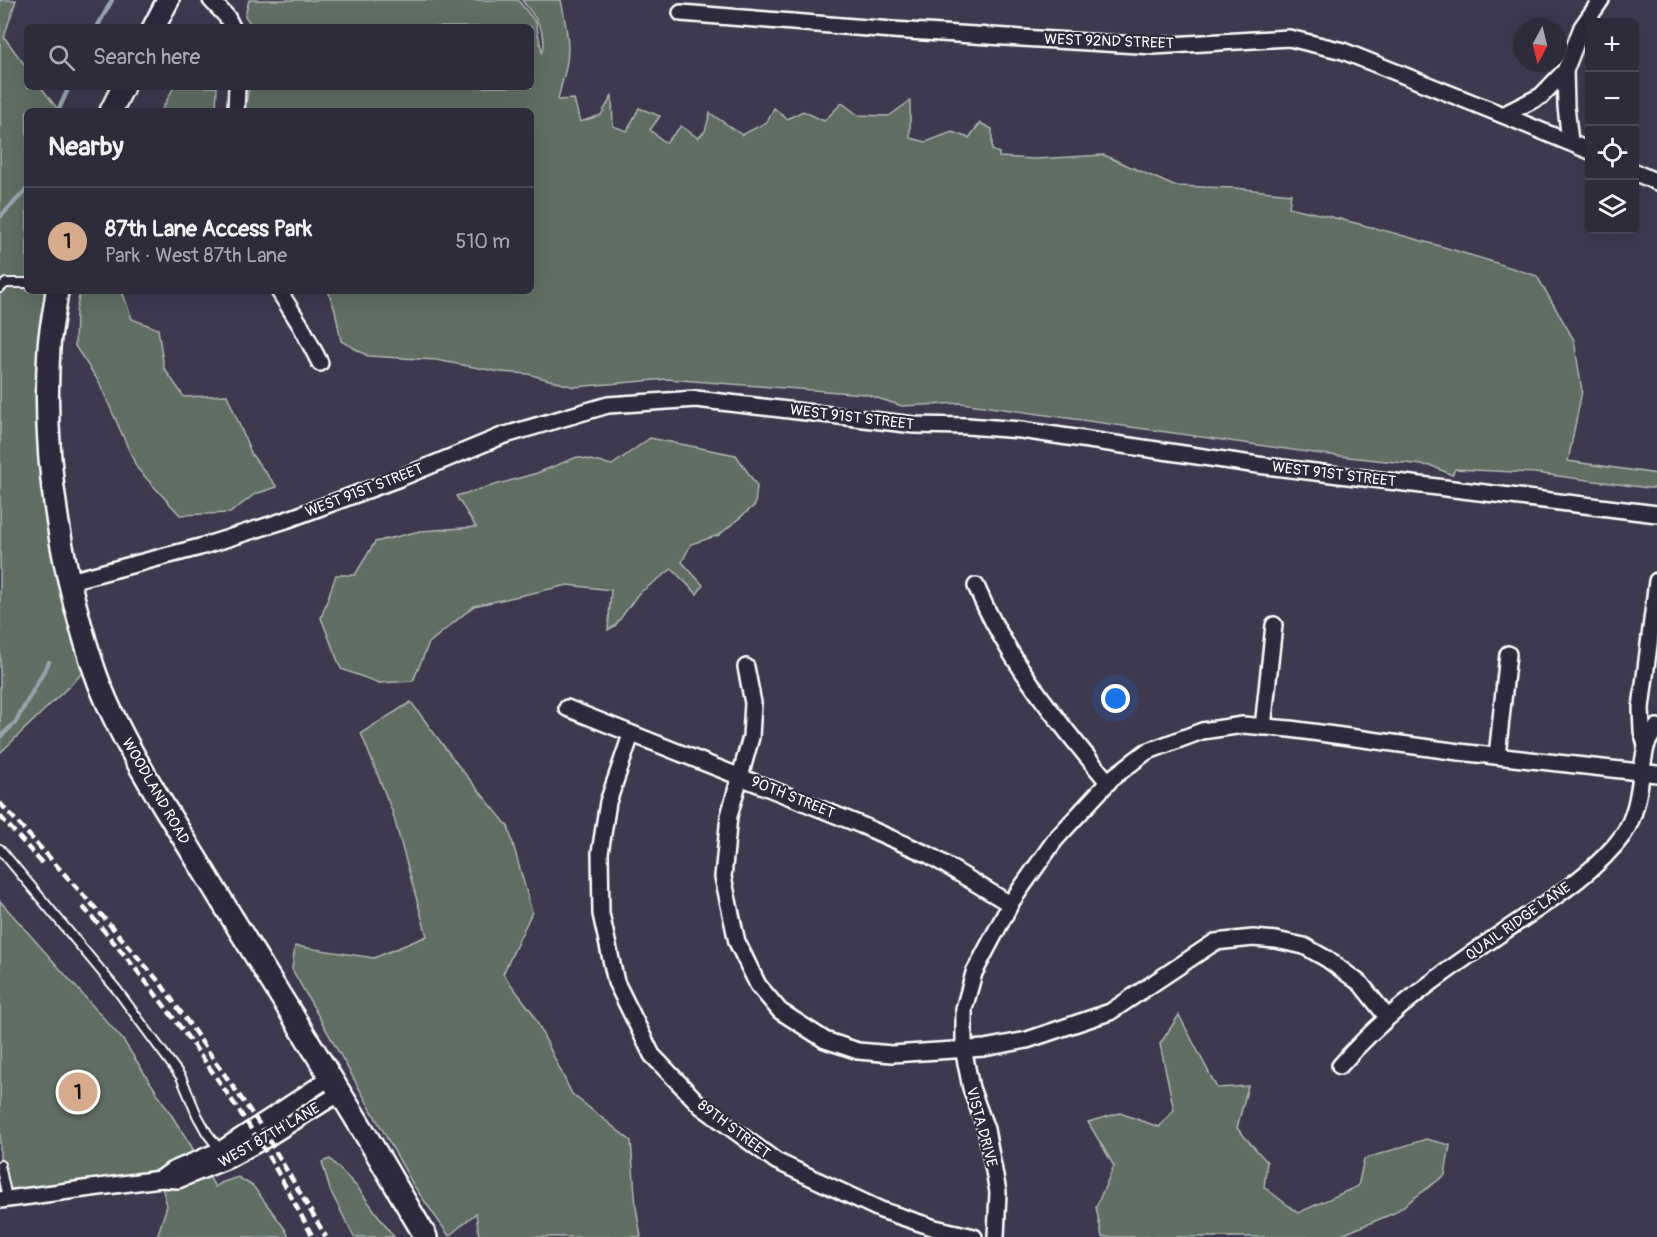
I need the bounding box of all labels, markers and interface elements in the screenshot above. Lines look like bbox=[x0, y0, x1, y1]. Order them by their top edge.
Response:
north arrow bbox=[1513, 18, 1567, 72]
map controls bbox=[1585, 18, 1639, 234]
button: + bbox=[1585, 18, 1639, 72]
search box bbox=[24, 24, 534, 90]
street label: WEST 92ND STREET bbox=[1044, 30, 1174, 53]
icon: search bbox=[45, 41, 78, 74]
text: Search here bbox=[93, 43, 200, 71]
button: − bbox=[1585, 72, 1639, 126]
button: locate bbox=[1585, 126, 1639, 180]
text: Nearby bbox=[48, 131, 124, 163]
button: layers bbox=[1585, 180, 1639, 234]
text: 87th Lane Access Park bbox=[105, 215, 312, 243]
text: 1 bbox=[64, 229, 71, 254]
text: 510 m bbox=[456, 229, 510, 254]
text: Park · West 87th Lane bbox=[105, 243, 287, 268]
street label: WEST 91ST STREET bbox=[789, 400, 915, 435]
street label: WEST 91ST STREET bbox=[1271, 457, 1397, 492]
street label: WEST 91ST STREET bbox=[303, 459, 426, 522]
your location bbox=[1101, 684, 1130, 713]
street label: WOODLAND ROAD bbox=[117, 735, 194, 848]
street label: 90TH STREET bbox=[748, 772, 838, 823]
street label: QUAIL RIDGE LANE bbox=[1462, 878, 1575, 965]
pin: 1 bbox=[58, 1070, 98, 1114]
street label: VISTA DRIVE bbox=[962, 1085, 1001, 1169]
street label: 89TH STREET bbox=[694, 1096, 774, 1163]
street label: WEST 87TH LANE bbox=[215, 1099, 323, 1172]

